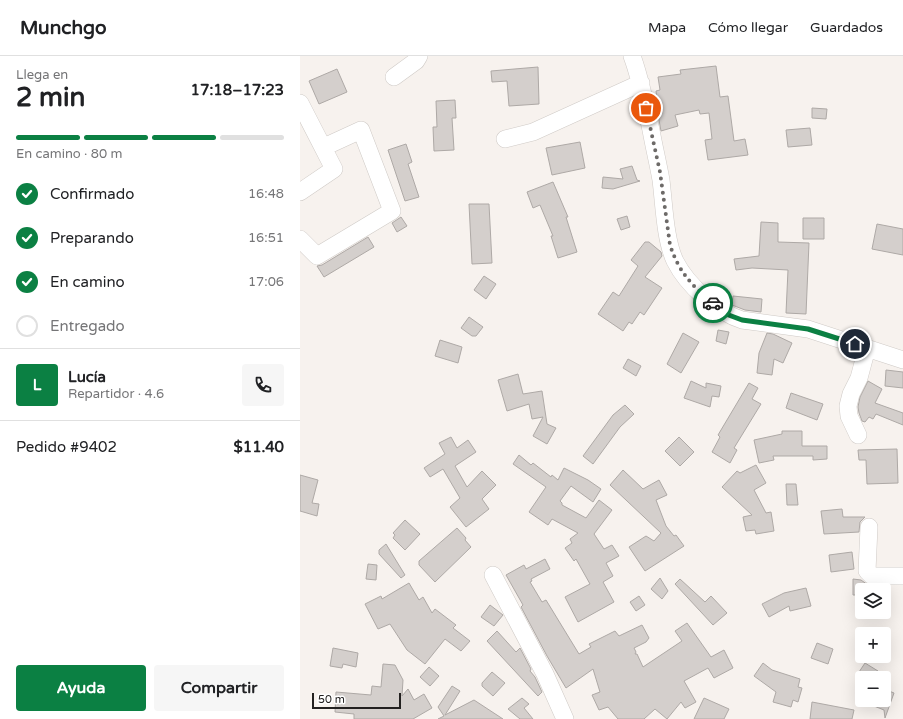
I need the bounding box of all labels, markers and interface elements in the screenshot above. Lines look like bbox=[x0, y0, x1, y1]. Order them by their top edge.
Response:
text: Munchgo bbox=[20, 17, 107, 39]
text: Mapa bbox=[648, 19, 686, 36]
text: Cómo llegar bbox=[708, 19, 788, 36]
text: Guardados bbox=[810, 19, 883, 36]
text: Llega en bbox=[16, 67, 68, 83]
text: 17:18–17:23 bbox=[191, 81, 284, 99]
text: 2 min bbox=[16, 82, 85, 113]
pin bbox=[629, 91, 663, 125]
icon: bag bbox=[635, 97, 657, 119]
text: En camino · 80 m bbox=[16, 146, 123, 162]
icon: check bbox=[16, 183, 38, 205]
text: Confirmado bbox=[50, 185, 134, 203]
text: 16:48 bbox=[248, 186, 284, 202]
icon: check bbox=[16, 227, 38, 249]
text: Preparando bbox=[50, 229, 134, 247]
text: 16:51 bbox=[248, 230, 284, 246]
icon: check bbox=[16, 271, 38, 293]
text: En camino bbox=[50, 273, 125, 291]
text: 17:06 bbox=[248, 274, 284, 290]
courier bbox=[693, 283, 733, 323]
icon: car bbox=[702, 292, 724, 314]
text: Entregado bbox=[50, 317, 125, 335]
pin bbox=[838, 327, 872, 361]
icon: home bbox=[844, 333, 866, 355]
button: phone bbox=[242, 364, 284, 406]
text: Lucía bbox=[68, 368, 106, 386]
text: L bbox=[33, 376, 41, 394]
text: Repartidor · 4.6 bbox=[68, 386, 164, 402]
text: Pedido #9402 bbox=[16, 438, 117, 456]
text: $11.40 bbox=[233, 438, 284, 456]
map controls bbox=[855, 583, 891, 707]
button: layers bbox=[855, 583, 891, 619]
button: + bbox=[855, 627, 891, 663]
button: Ayuda bbox=[16, 665, 146, 711]
button: Compartir bbox=[154, 665, 284, 711]
button: − bbox=[855, 671, 891, 707]
scale bar bbox=[312, 691, 401, 710]
text: 50 m bbox=[318, 693, 345, 706]

